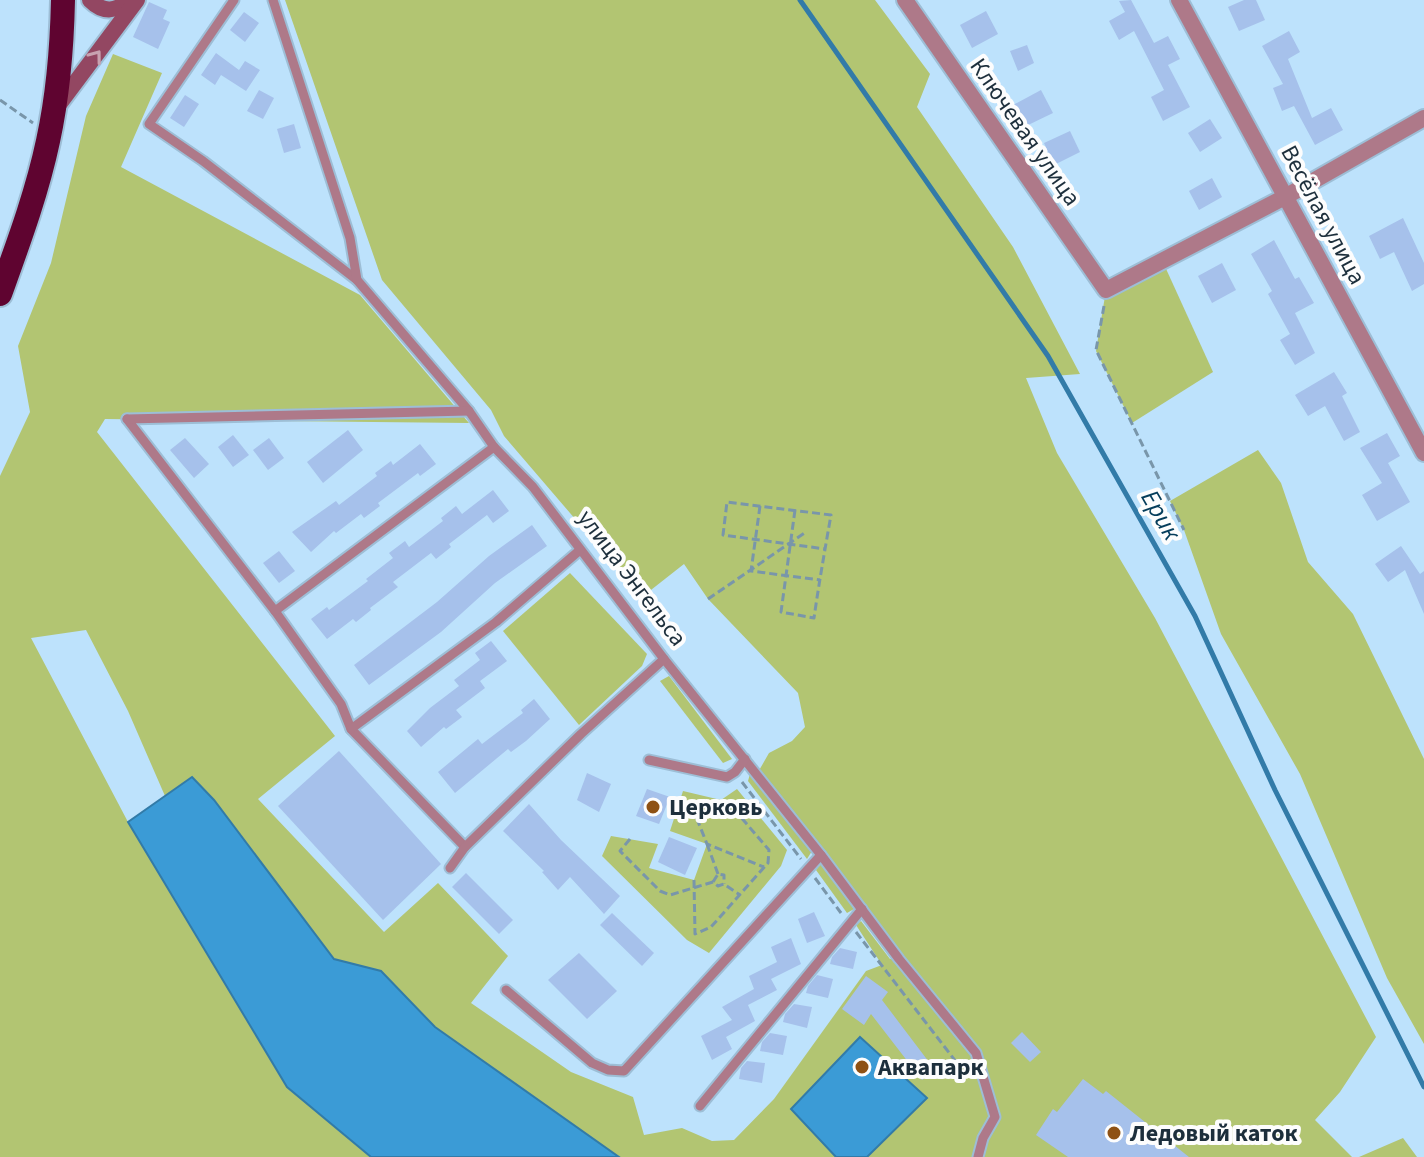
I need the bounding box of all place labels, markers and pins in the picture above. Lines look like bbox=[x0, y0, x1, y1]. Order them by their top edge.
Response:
place label: Церковь bbox=[669, 790, 763, 825]
marker: Церковь bbox=[644, 798, 662, 816]
place label: Аквапарк bbox=[877, 1050, 984, 1085]
marker: Аквапарк bbox=[853, 1058, 871, 1076]
place label: Ледовый каток bbox=[1129, 1116, 1299, 1151]
marker: Ледовый каток bbox=[1105, 1124, 1123, 1142]

